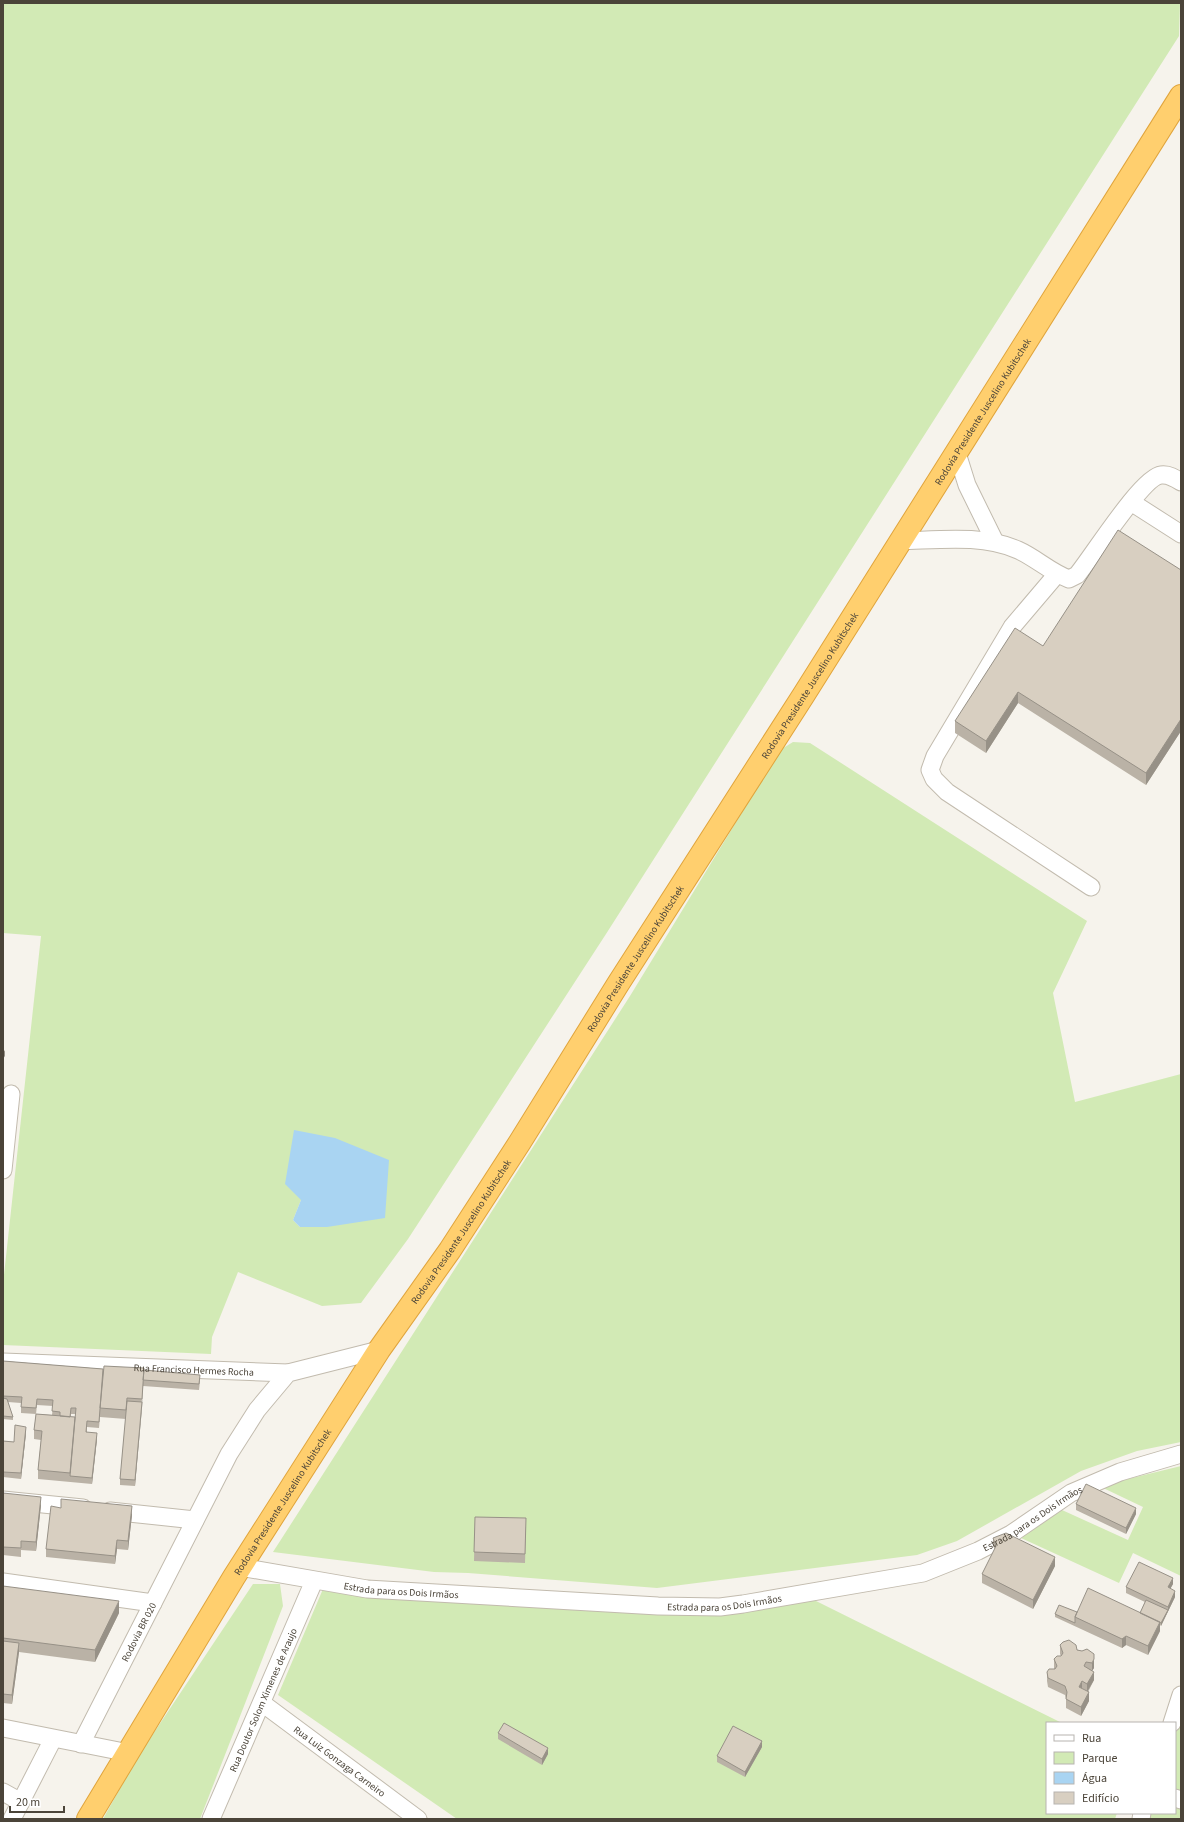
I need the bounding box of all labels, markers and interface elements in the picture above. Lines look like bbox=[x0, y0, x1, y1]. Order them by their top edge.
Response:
street label: Rodovia Presidente Juscelino Kubitschek bbox=[932, 336, 1035, 488]
street label: Rodovia Presidente Juscelino Kubitschek bbox=[758, 610, 862, 762]
street label: Rodovia Presidente Juscelino Kubitschek bbox=[584, 883, 688, 1035]
street label: Rodovia Presidente Juscelino Kubitschek bbox=[408, 1157, 515, 1307]
street label: Rua Francisco Hermes Rocha bbox=[133, 1361, 254, 1380]
street label: Rodovia Presidente Juscelino Kubitschek bbox=[231, 1426, 335, 1578]
street label: Estrada para os Dois Irmãos bbox=[980, 1483, 1085, 1555]
street label: Estrada para os Dois Irmãos bbox=[342, 1579, 459, 1602]
street label: Estrada para os Dois Irmãos bbox=[667, 1591, 783, 1615]
street label: Rodovia BR 020 bbox=[118, 1600, 160, 1664]
street label: Rua Doutor Solom Ximenes de Araujo bbox=[226, 1626, 301, 1774]
legend bbox=[1046, 1722, 1176, 1814]
street label: Rua Luiz Gonzaga Carneiro bbox=[290, 1723, 388, 1800]
text: Rua bbox=[1082, 1730, 1101, 1747]
text: Parque bbox=[1082, 1750, 1118, 1767]
text: Água bbox=[1082, 1770, 1107, 1787]
scale bar bbox=[10, 1788, 64, 1814]
text: Edifício bbox=[1082, 1790, 1119, 1807]
text: 20 m bbox=[16, 1794, 40, 1811]

